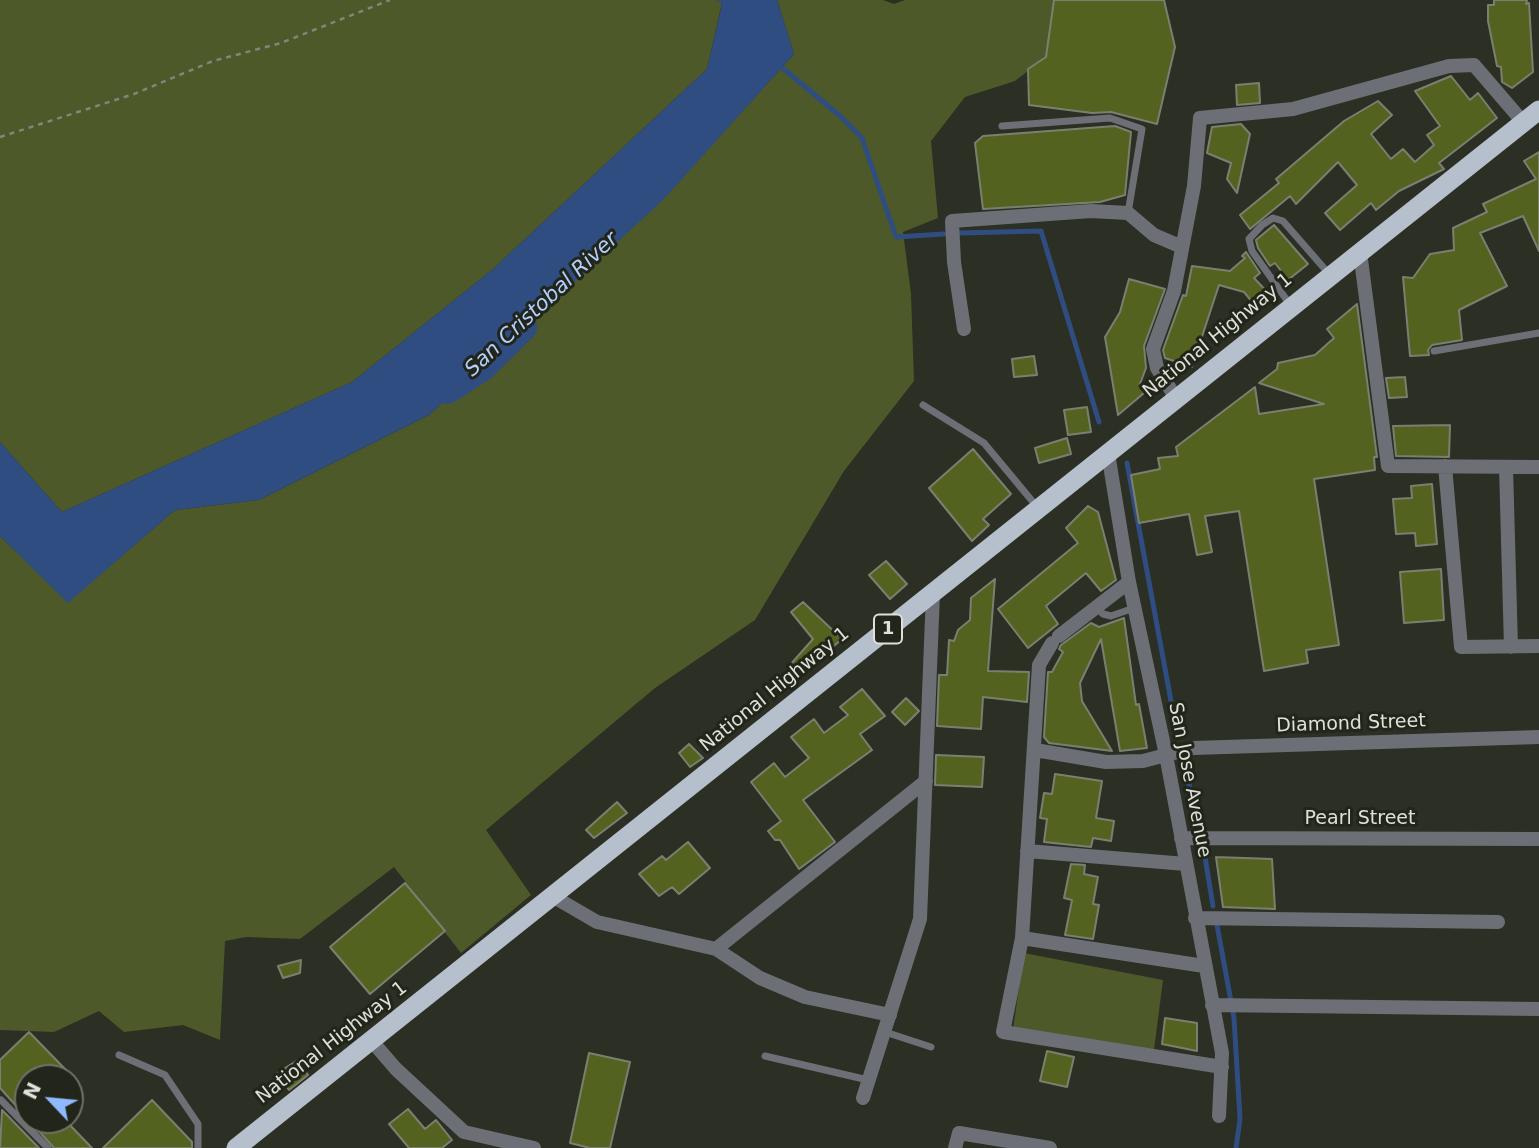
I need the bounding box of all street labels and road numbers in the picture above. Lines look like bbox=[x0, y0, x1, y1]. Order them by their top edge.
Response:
street label: National Highway 1 bbox=[1139, 269, 1297, 403]
road number: 1 bbox=[874, 614, 902, 644]
street label: National Highway 1 bbox=[696, 623, 854, 757]
street label: San Jose Avenue bbox=[1163, 701, 1215, 859]
street label: Diamond Street bbox=[1276, 710, 1426, 738]
street label: Pearl Street bbox=[1305, 808, 1415, 830]
street label: National Highway 1 bbox=[252, 977, 412, 1109]

